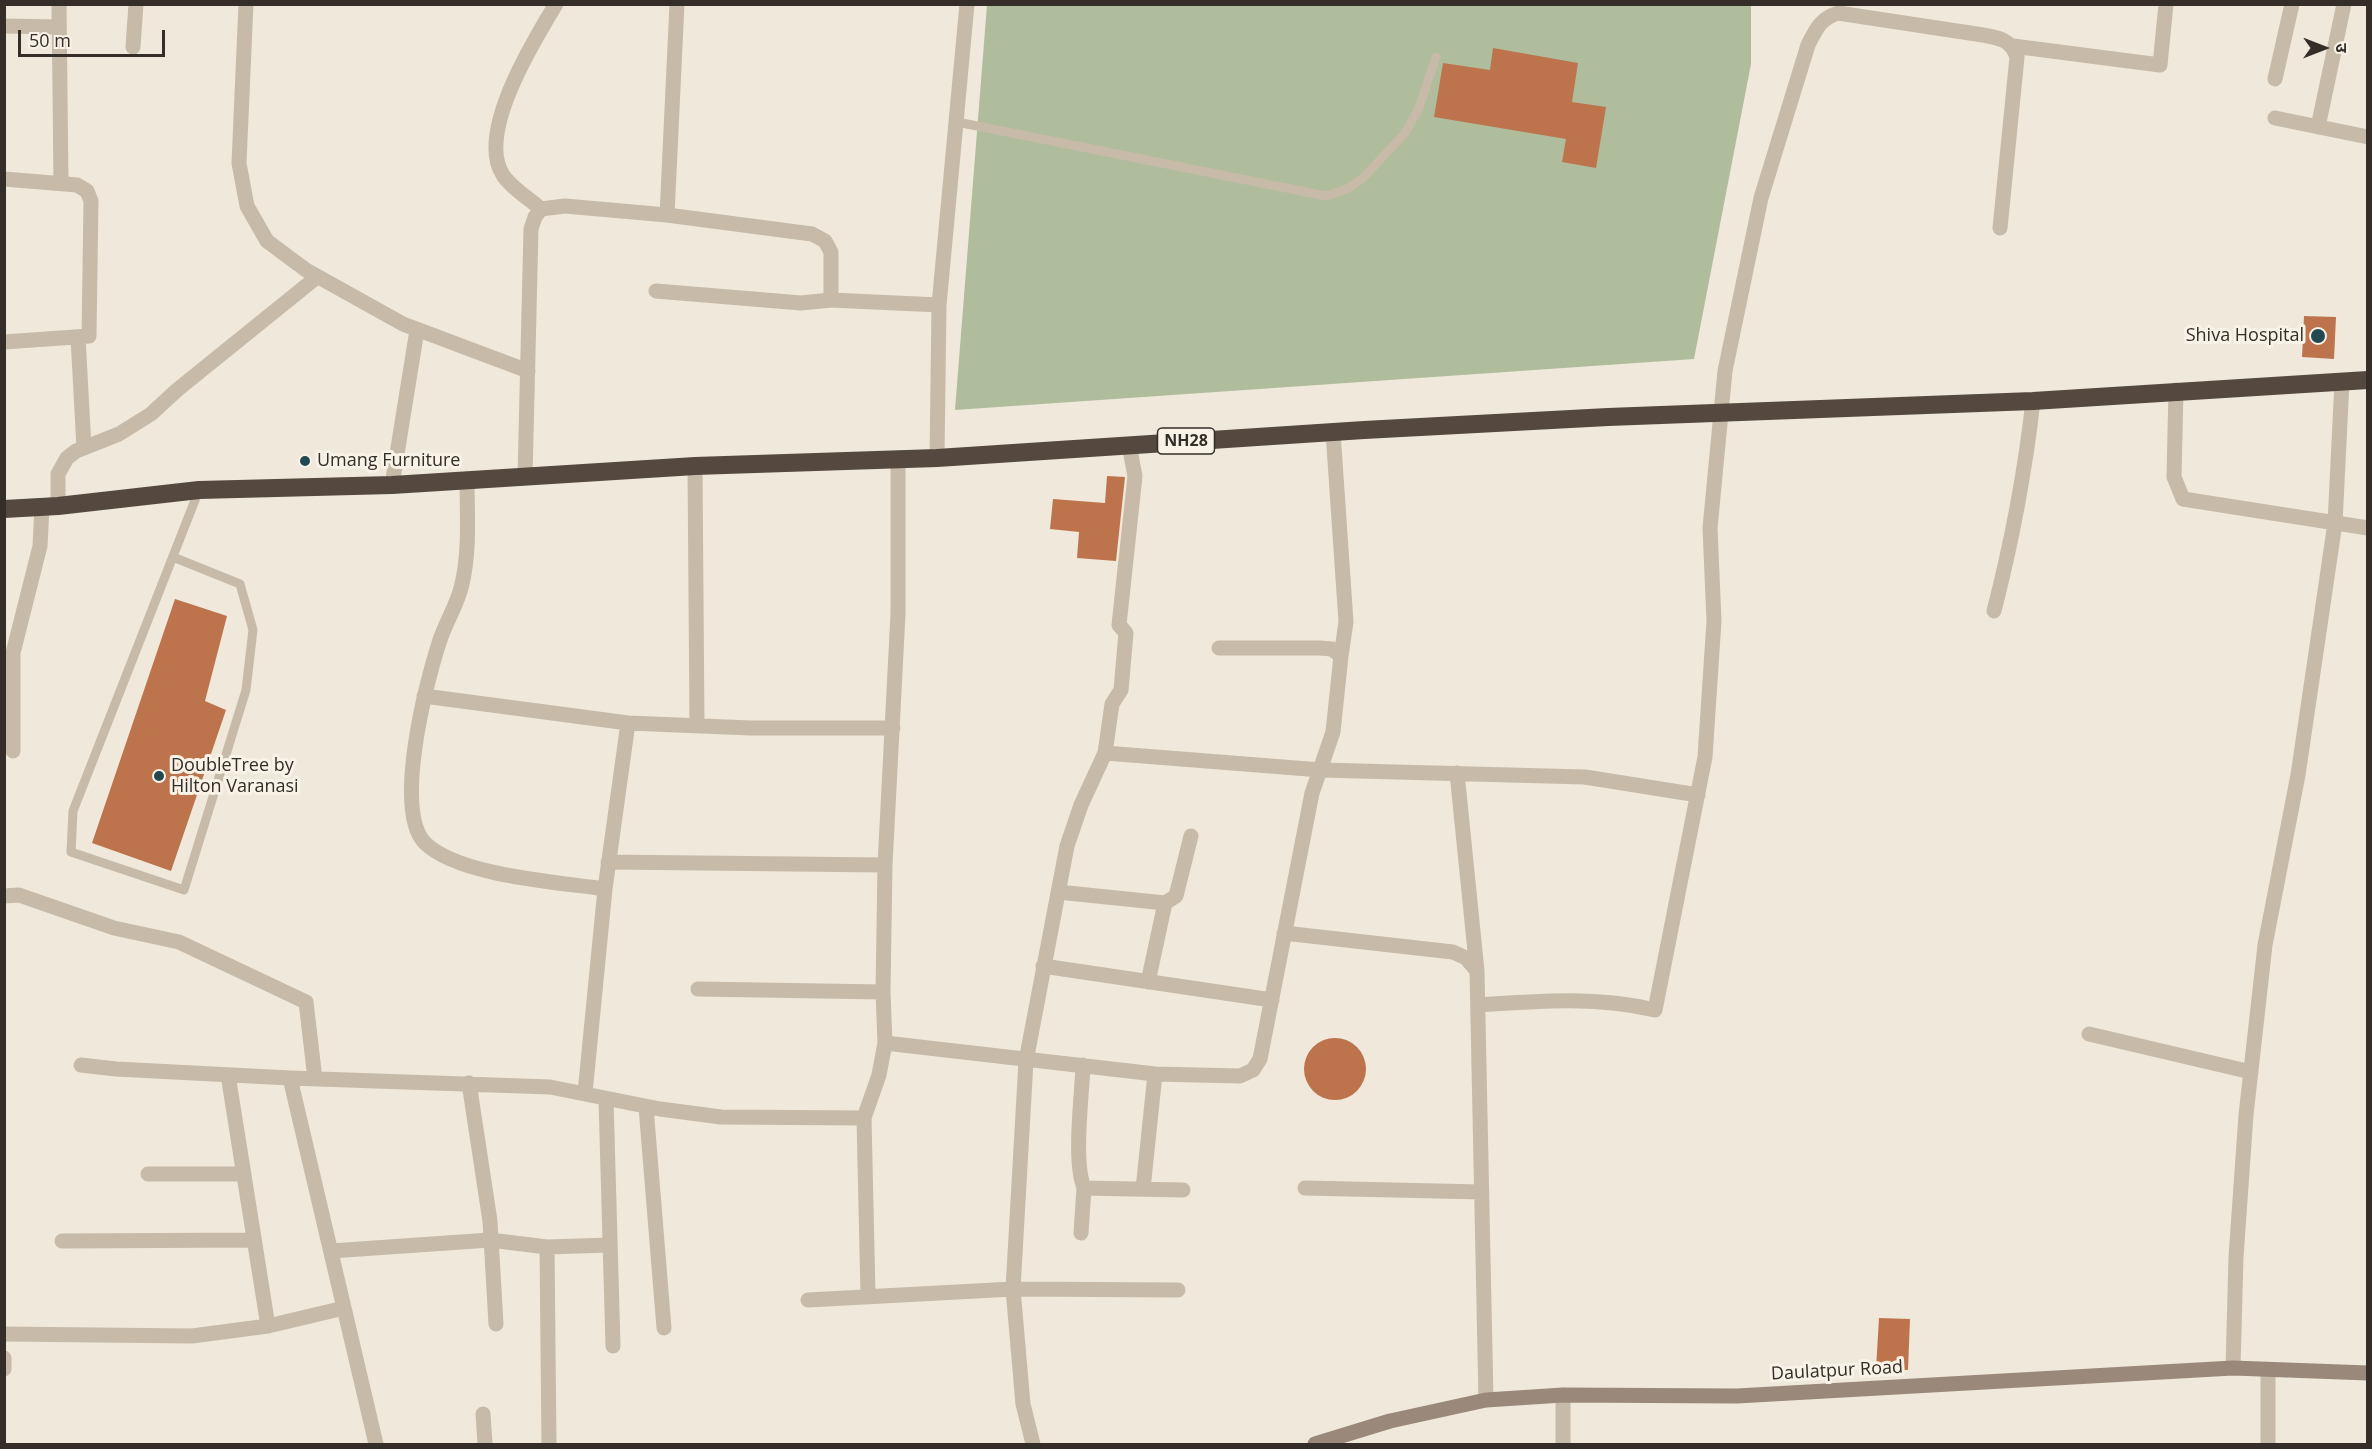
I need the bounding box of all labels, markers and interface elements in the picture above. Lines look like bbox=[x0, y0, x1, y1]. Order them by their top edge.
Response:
scale bar bbox=[21, 18, 168, 56]
north arrow bbox=[2294, 18, 2354, 78]
text: 50 m bbox=[29, 28, 71, 52]
text: उ bbox=[2331, 43, 2353, 53]
place label: Shiva Hospital bbox=[2186, 325, 2304, 347]
marker: Shiva Hospital bbox=[2309, 327, 2327, 345]
road number: NH28 bbox=[1158, 428, 1214, 454]
place label: Umang Furniture bbox=[317, 450, 460, 472]
marker: Umang Furniture bbox=[298, 454, 312, 468]
place label: DoubleTree by Hilton Varanasi bbox=[171, 755, 299, 798]
marker: DoubleTree by Hilton Varanasi bbox=[152, 769, 166, 783]
street label: Daulatpur Road bbox=[1770, 1357, 1904, 1385]

